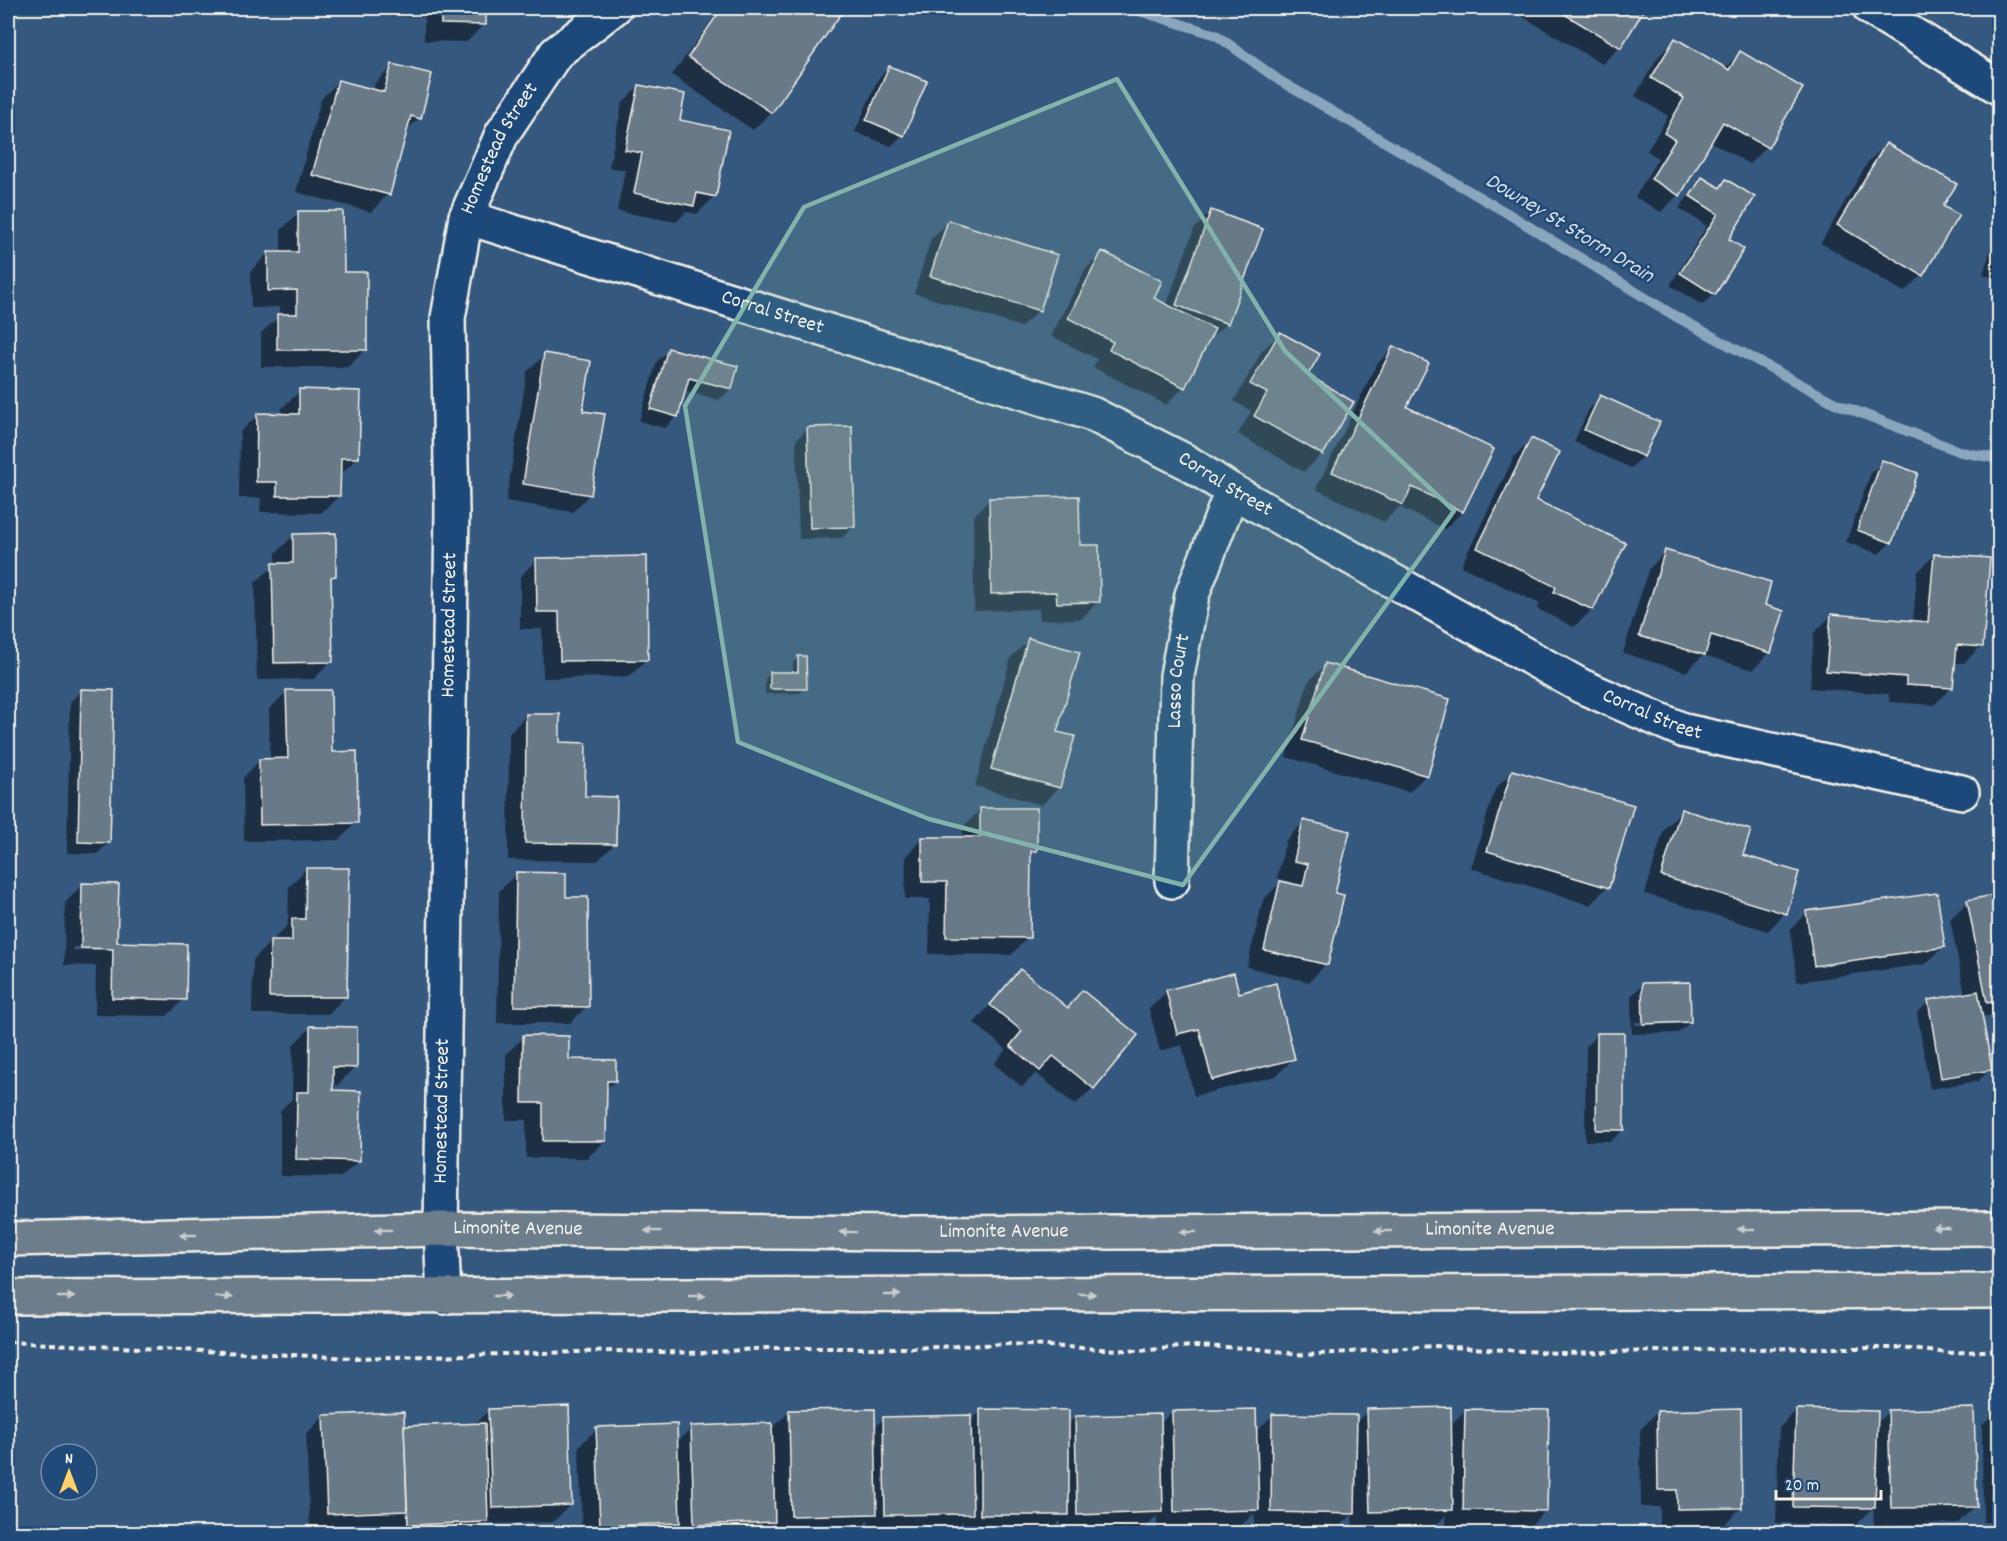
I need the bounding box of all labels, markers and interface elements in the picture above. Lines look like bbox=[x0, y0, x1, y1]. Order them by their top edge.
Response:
street label: Homestead Street bbox=[454, 77, 547, 220]
water label: Downey St Storm Drain bbox=[1479, 166, 1660, 292]
street label: Corral Street bbox=[717, 283, 828, 344]
street label: Corral Street bbox=[1172, 445, 1278, 526]
street label: Homestead Street bbox=[434, 552, 466, 698]
street label: Lasso Court bbox=[1161, 631, 1199, 729]
street label: Corral Street bbox=[1597, 682, 1705, 749]
street label: Homestead Street bbox=[427, 1038, 459, 1184]
street label: Limonite Avenue bbox=[453, 1214, 583, 1245]
street label: Limonite Avenue bbox=[1425, 1215, 1554, 1246]
street label: Limonite Avenue bbox=[939, 1217, 1068, 1248]
one-way arrow bbox=[1932, 1223, 1951, 1233]
one-way arrow bbox=[1737, 1224, 1756, 1234]
one-way arrow bbox=[373, 1226, 392, 1235]
one-way arrow bbox=[644, 1226, 663, 1236]
one-way arrow bbox=[1374, 1226, 1393, 1236]
one-way arrow bbox=[1179, 1227, 1198, 1237]
one-way arrow bbox=[839, 1228, 858, 1237]
one-way arrow bbox=[178, 1230, 197, 1240]
one-way arrow bbox=[1078, 1289, 1097, 1299]
one-way arrow bbox=[883, 1290, 902, 1300]
one-way arrow bbox=[493, 1291, 512, 1301]
one-way arrow bbox=[688, 1291, 707, 1301]
one-way arrow bbox=[56, 1292, 75, 1302]
one-way arrow bbox=[215, 1292, 234, 1302]
north arrow bbox=[39, 1442, 99, 1502]
text: N bbox=[65, 1448, 73, 1471]
scale bar bbox=[1776, 1463, 1881, 1501]
text: 20 m bbox=[1785, 1474, 1819, 1499]

